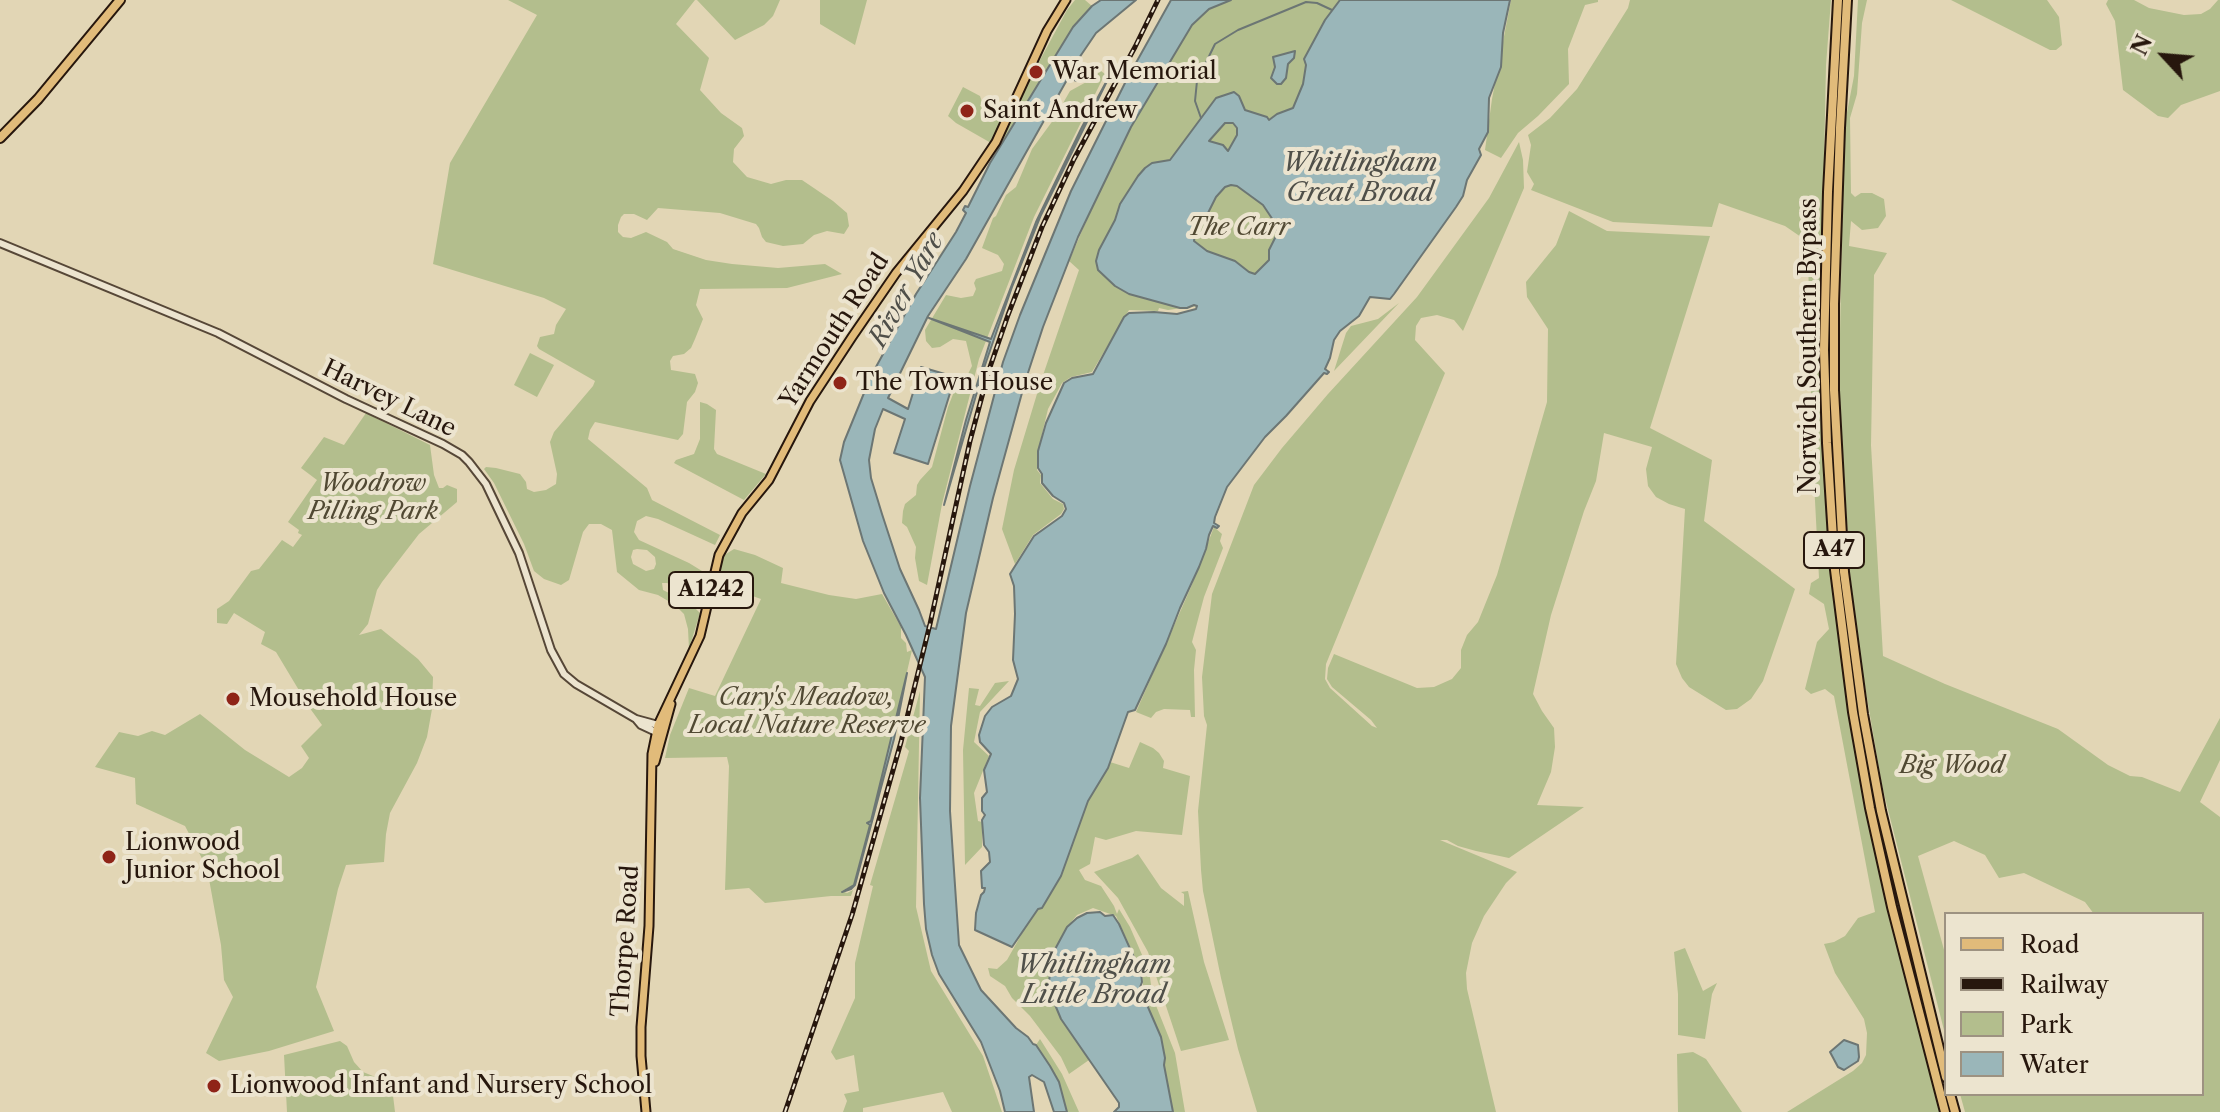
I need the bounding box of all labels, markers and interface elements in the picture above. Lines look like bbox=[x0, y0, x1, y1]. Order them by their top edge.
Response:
north arrow bbox=[2124, 16, 2204, 96]
text: N bbox=[2126, 31, 2158, 60]
place label: War Memorial bbox=[1052, 58, 1217, 86]
marker: War Memorial bbox=[1027, 63, 1045, 81]
place label: Saint Andrew bbox=[983, 97, 1137, 125]
marker: Saint Andrew bbox=[958, 102, 976, 120]
water label: Whitlingham Great Broad bbox=[1282, 147, 1438, 208]
street label: Norwich Southern Bypass bbox=[1795, 198, 1823, 494]
park label: The Carr bbox=[1188, 214, 1290, 242]
water label: River Yare bbox=[863, 227, 951, 353]
street label: Yarmouth Road bbox=[774, 248, 896, 414]
street label: Harvey Lane bbox=[318, 354, 460, 444]
place label: The Town House bbox=[856, 369, 1053, 397]
marker: The Town House bbox=[831, 374, 849, 392]
park label: Woodrow Pilling Park bbox=[308, 470, 438, 526]
road number: A47 bbox=[1804, 532, 1864, 568]
road number: A1242 bbox=[669, 572, 753, 608]
park label: Cary's Meadow, Local Nature Reserve bbox=[688, 684, 926, 740]
place label: Mousehold House bbox=[249, 685, 457, 713]
marker: Mousehold House bbox=[224, 690, 242, 708]
park label: Big Wood bbox=[1900, 752, 2004, 780]
place label: Lionwood Junior School bbox=[125, 829, 280, 885]
marker: Lionwood Junior School bbox=[100, 848, 118, 866]
street label: Thorpe Road bbox=[606, 864, 646, 1018]
legend bbox=[1944, 912, 2204, 1096]
text: Road bbox=[2020, 930, 2079, 959]
water label: Whitlingham Little Broad bbox=[1016, 949, 1172, 1010]
text: Railway bbox=[2020, 970, 2109, 999]
text: Park bbox=[2020, 1010, 2072, 1039]
text: Water bbox=[2020, 1050, 2089, 1079]
place label: Lionwood Infant and Nursery School bbox=[230, 1072, 652, 1100]
marker: Lionwood Infant and Nursery School bbox=[205, 1077, 223, 1095]

